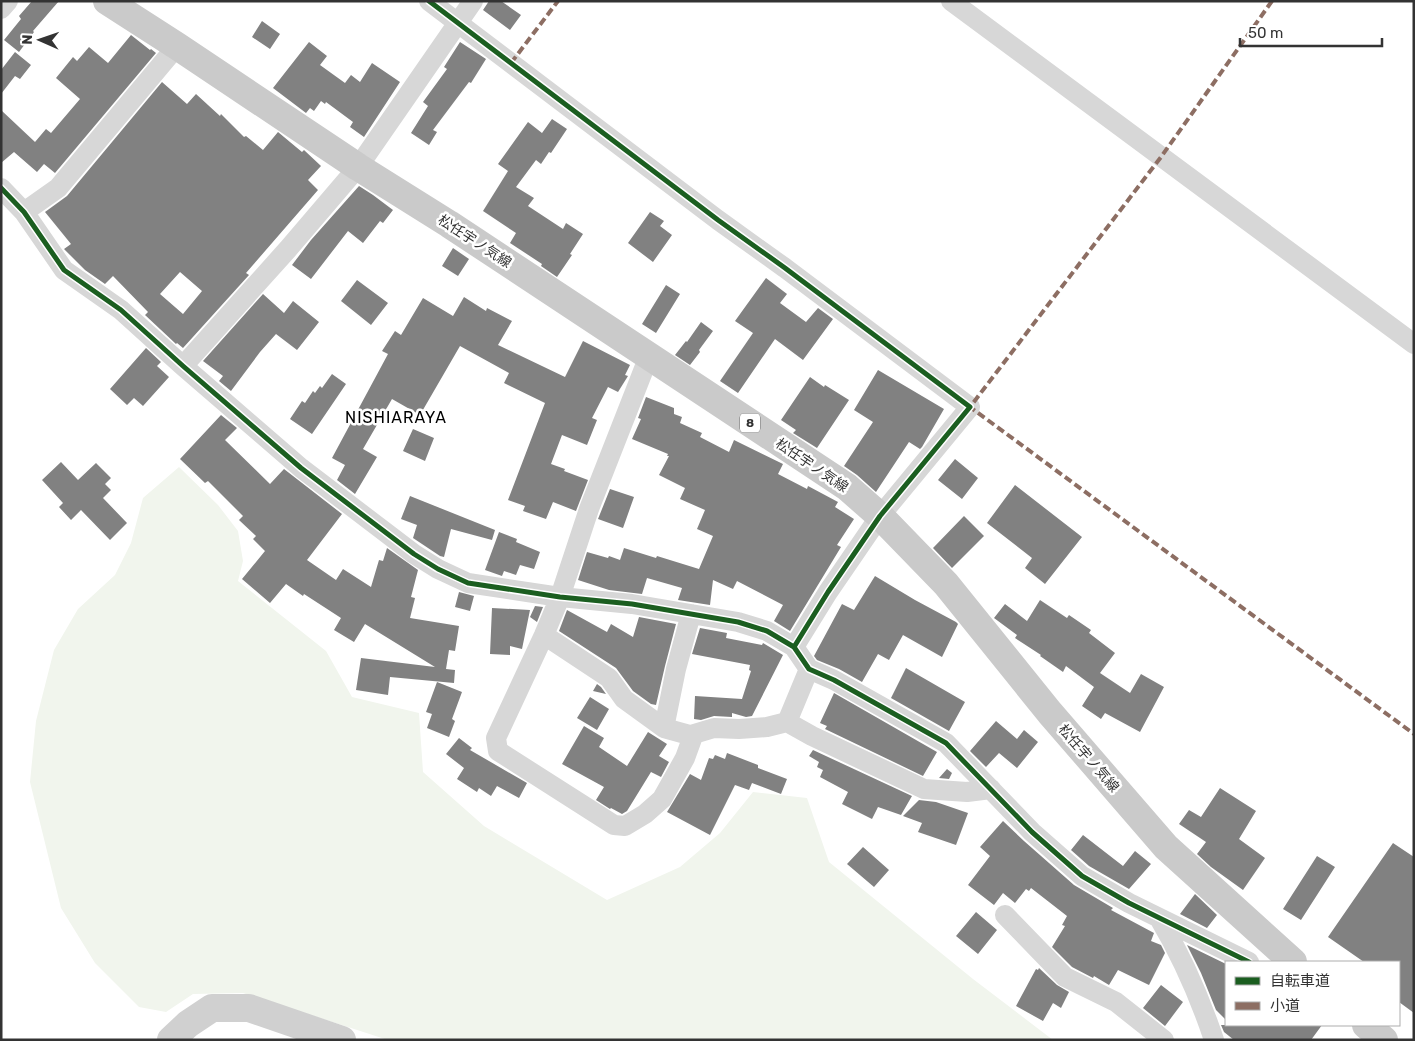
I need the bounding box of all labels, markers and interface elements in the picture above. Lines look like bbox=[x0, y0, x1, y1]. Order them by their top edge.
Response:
north arrow bbox=[15, 15, 65, 65]
scale bar bbox=[1240, 15, 1382, 47]
text: 50 m bbox=[1248, 24, 1283, 42]
text: N bbox=[19, 34, 36, 45]
street label: 松任宇ノ気線 bbox=[435, 211, 515, 271]
district label: NISHIARAYA bbox=[345, 408, 447, 427]
road number: 8 bbox=[740, 413, 760, 432]
street label: 松任宇ノ気線 bbox=[772, 435, 851, 496]
street label: 松任宇ノ気線 bbox=[1055, 721, 1123, 796]
legend bbox=[1225, 961, 1400, 1026]
text: 自転車道 bbox=[1270, 972, 1330, 990]
text: 小道 bbox=[1270, 997, 1300, 1015]

